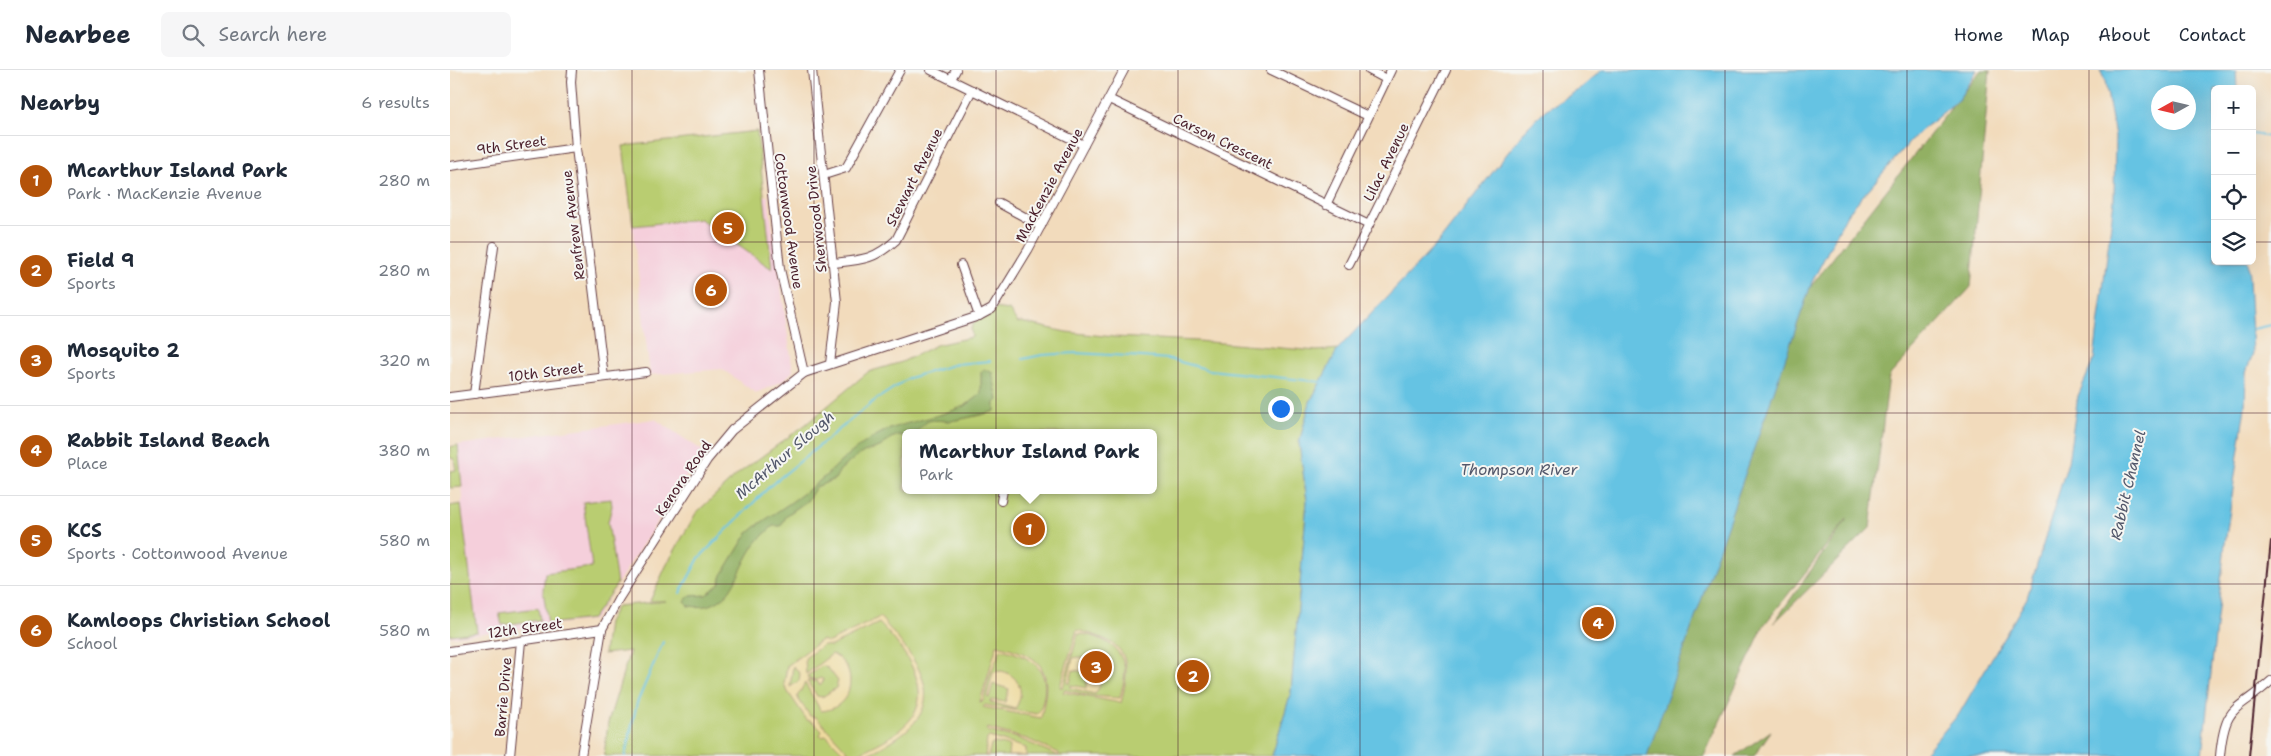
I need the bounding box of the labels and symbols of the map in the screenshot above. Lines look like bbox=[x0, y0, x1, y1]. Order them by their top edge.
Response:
north arrow bbox=[2151, 85, 2196, 130]
street label: Carson Crescent bbox=[1170, 109, 1276, 173]
street label: Lilac Avenue bbox=[1359, 120, 1413, 204]
street label: MacKenzie Avenue bbox=[1011, 124, 1087, 245]
street label: Stewart Avenue bbox=[881, 125, 947, 229]
street label: 9th Street bbox=[475, 131, 547, 159]
street label: Cottonwood Avenue bbox=[771, 152, 807, 290]
street label: Sherwood Drive bbox=[801, 165, 831, 273]
street label: Renfrew Avenue bbox=[557, 169, 589, 281]
pin: 5 bbox=[712, 209, 744, 247]
pin: 6 bbox=[695, 271, 727, 309]
street label: 10th Street bbox=[507, 358, 585, 386]
your location bbox=[1268, 396, 1294, 422]
water label: McArthur Slough bbox=[731, 406, 839, 504]
water label: Rabbit Channel bbox=[2106, 428, 2150, 542]
street label: Kenora Road bbox=[651, 437, 715, 519]
water label: Thompson River bbox=[1460, 460, 1579, 480]
pin: 1 bbox=[1013, 510, 1045, 548]
pin: 4 bbox=[1582, 604, 1614, 642]
street label: 12th Street bbox=[487, 614, 563, 642]
pin: 3 bbox=[1080, 648, 1112, 686]
street label: Barrie Drive bbox=[491, 656, 515, 738]
pin: 2 bbox=[1177, 657, 1209, 695]

